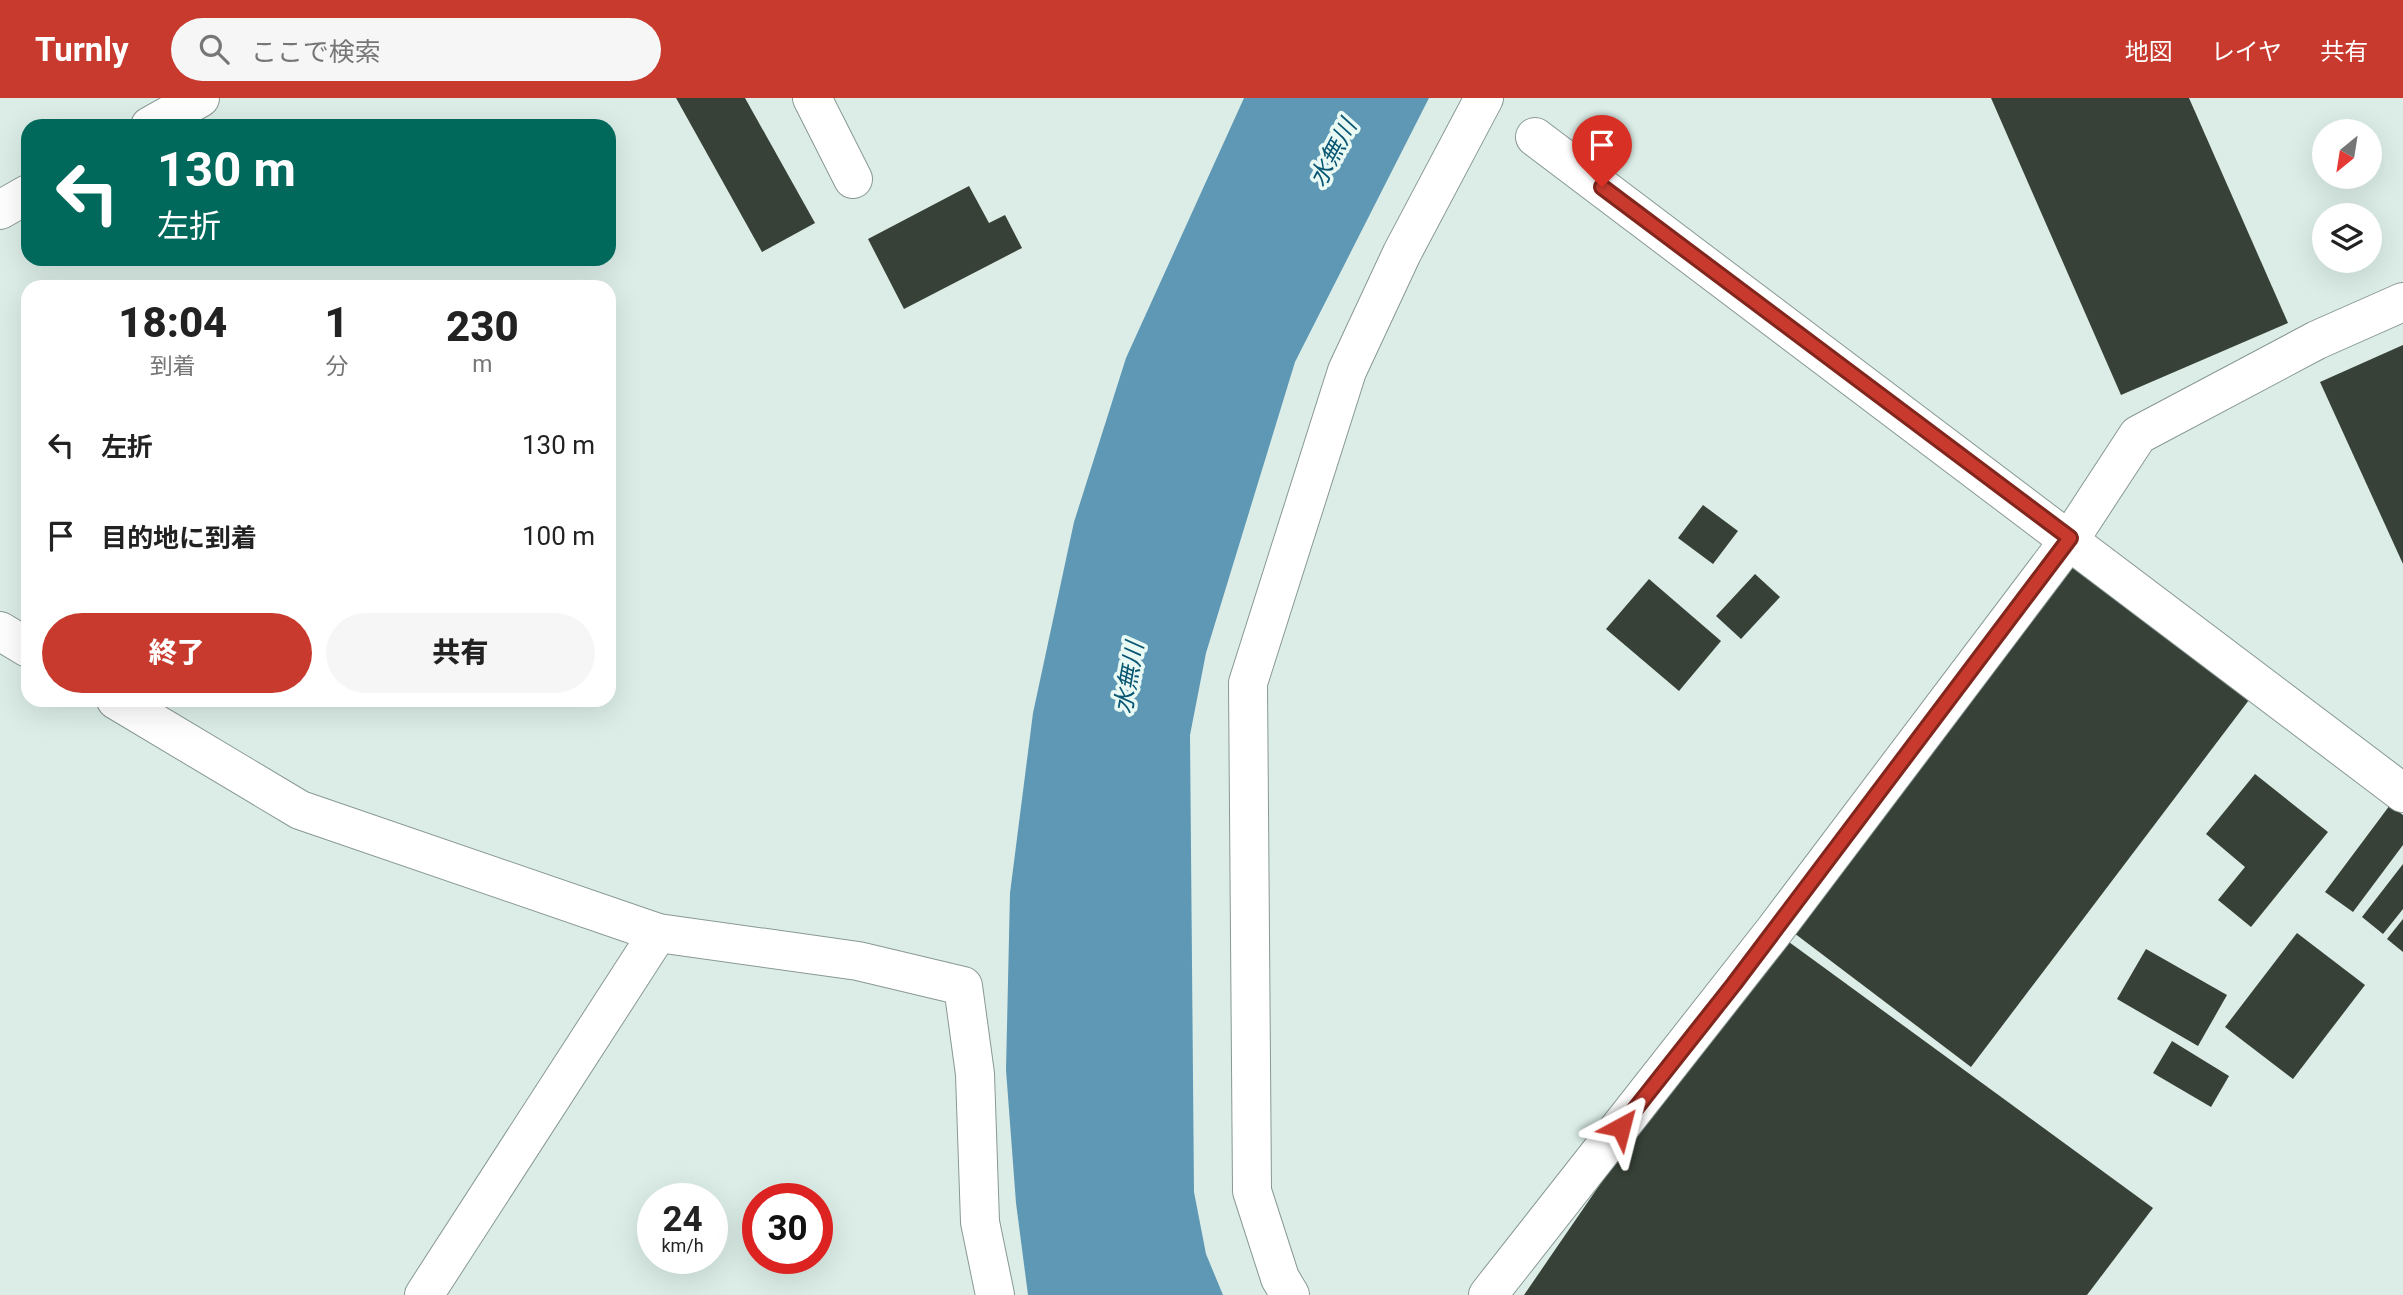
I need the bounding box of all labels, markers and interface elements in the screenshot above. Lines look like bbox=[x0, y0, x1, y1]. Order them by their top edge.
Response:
search box bbox=[171, 18, 661, 81]
text: Turnly bbox=[35, 30, 129, 69]
icon: search bbox=[195, 30, 233, 68]
text: ここで検索 bbox=[251, 37, 381, 67]
text: 地図 bbox=[2125, 38, 2173, 66]
text: レイヤ bbox=[2211, 38, 2282, 66]
text: 共有 bbox=[2320, 38, 2368, 66]
water label: 水無川 bbox=[1304, 112, 1364, 191]
pin bbox=[1572, 115, 1632, 187]
north arrow bbox=[2312, 119, 2382, 189]
map controls bbox=[2312, 119, 2382, 273]
icon: arrive bbox=[1583, 126, 1621, 164]
text: 130 m bbox=[157, 141, 296, 198]
icon: left bbox=[42, 147, 133, 238]
button: layers bbox=[2312, 203, 2382, 273]
text: 左折 bbox=[157, 207, 221, 245]
text: 18:04 bbox=[118, 298, 227, 347]
text: 1 bbox=[325, 298, 349, 347]
text: 230 bbox=[446, 302, 519, 351]
text: m bbox=[472, 351, 492, 378]
text: 到着 bbox=[150, 353, 196, 380]
text: 分 bbox=[325, 353, 348, 380]
icon: left bbox=[42, 426, 80, 464]
text: 130 m bbox=[522, 430, 595, 460]
text: 左折 bbox=[101, 432, 153, 462]
icon: arrive bbox=[42, 517, 80, 555]
text: 100 m bbox=[522, 521, 595, 551]
text: 目的地に到着 bbox=[101, 523, 257, 553]
button: 終了 bbox=[42, 613, 312, 693]
button: 共有 bbox=[326, 613, 595, 693]
water label: 水無川 bbox=[1109, 637, 1150, 716]
position arrow bbox=[1584, 1090, 1658, 1164]
speed limit sign: 30 bbox=[742, 1183, 833, 1274]
text: 24 bbox=[662, 1199, 703, 1240]
text: km/h bbox=[661, 1235, 704, 1256]

